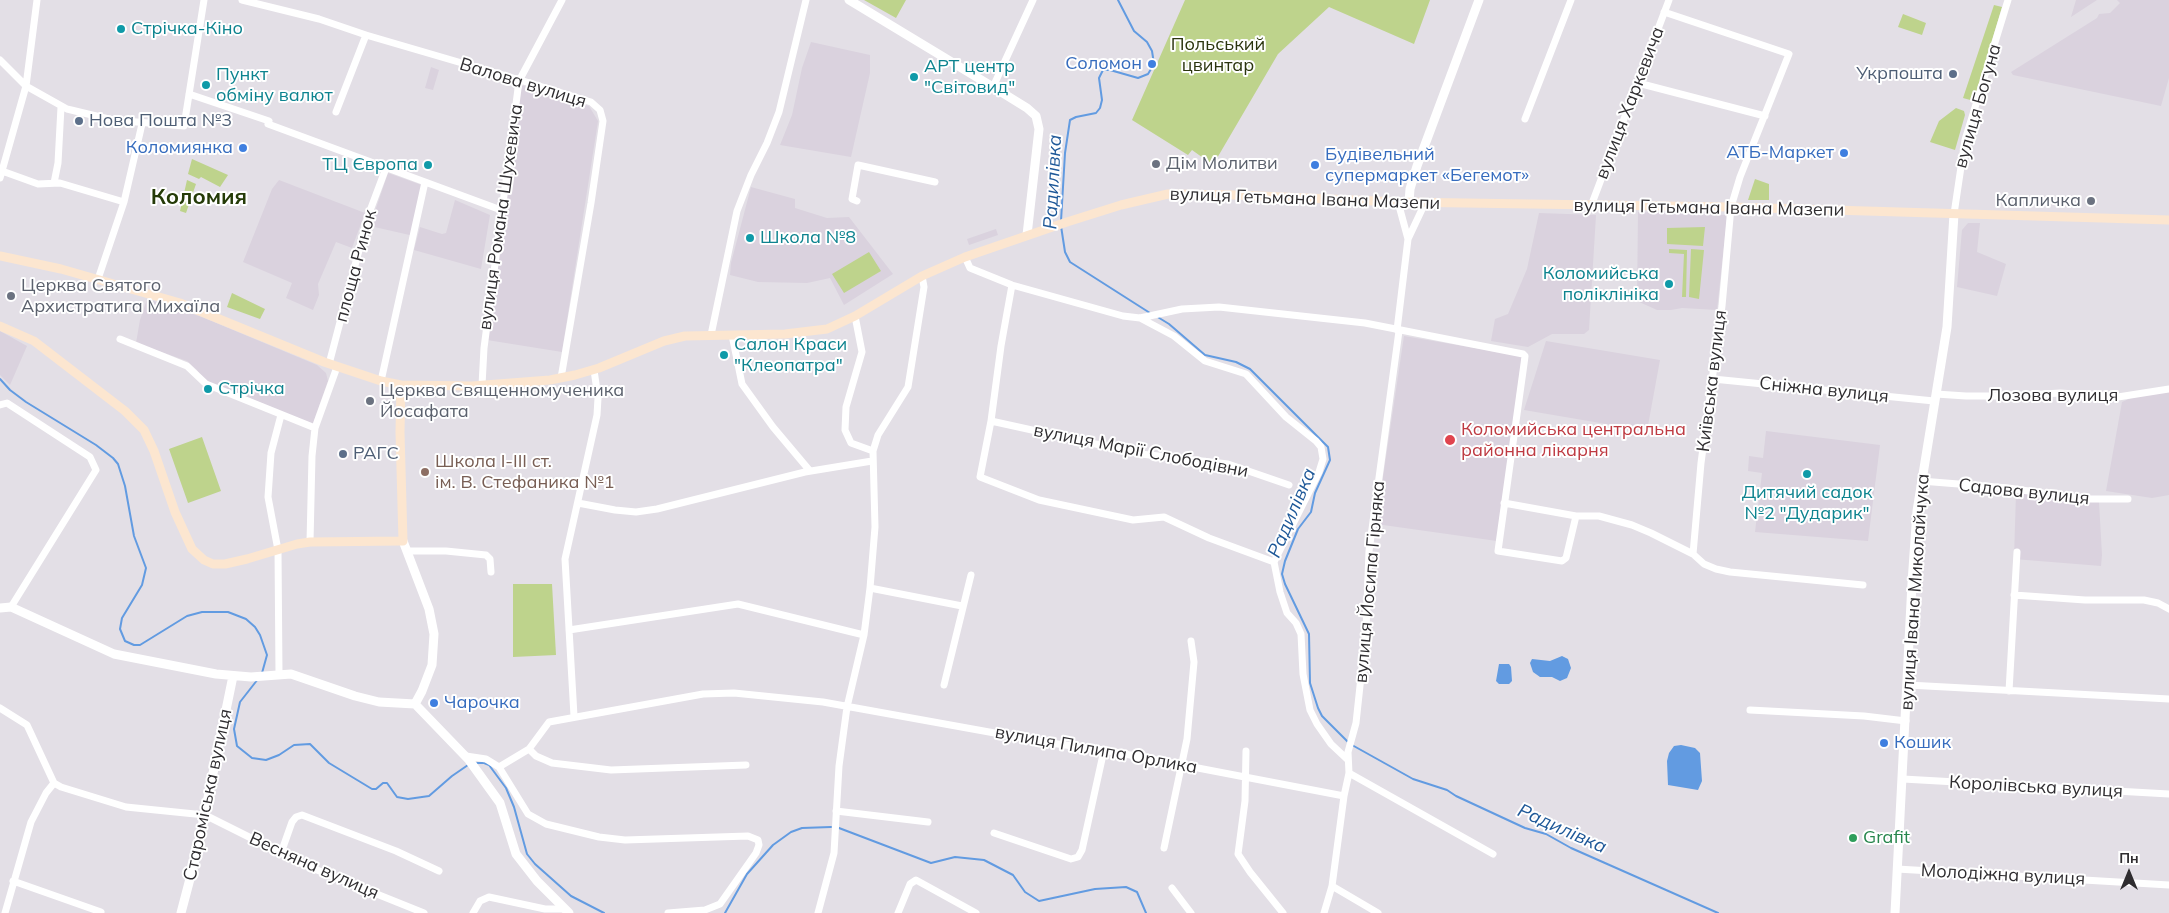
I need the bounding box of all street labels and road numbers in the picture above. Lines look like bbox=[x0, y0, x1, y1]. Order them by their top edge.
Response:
street label: вулиця Харкевича bbox=[1591, 24, 1669, 182]
street label: вулиця Богуна bbox=[1950, 41, 2006, 171]
street label: Валова вулиця bbox=[457, 53, 589, 113]
street label: вулиця Романа Шухевича bbox=[474, 103, 528, 331]
street label: вулиця Гетьмана Івана Мазепи bbox=[1169, 183, 1441, 215]
street label: вулиця Гетьмана Івана Мазепи bbox=[1574, 195, 1844, 221]
street label: площа Ринок bbox=[331, 207, 381, 325]
street label: Київська вулиця bbox=[1693, 309, 1731, 453]
street label: Сніжна вулиця bbox=[1758, 372, 1890, 408]
street label: Лозова вулиця bbox=[1988, 385, 2118, 407]
street label: вулиця Марії Слободівни bbox=[1032, 420, 1250, 482]
street label: вулиця Івана Миколайчука bbox=[1896, 473, 1934, 711]
street label: Садова вулиця bbox=[1957, 474, 2091, 510]
street label: вулиця Йосипа Гірняка bbox=[1350, 480, 1390, 684]
street label: Староміська вулиця bbox=[179, 707, 237, 883]
street label: вулиця Пилипа Орлика bbox=[993, 722, 1199, 778]
street label: Королівська вулиця bbox=[1948, 772, 2124, 802]
street label: Весняна вулиця bbox=[246, 828, 382, 904]
street label: Молодіжна вулиця bbox=[1920, 860, 2086, 890]

